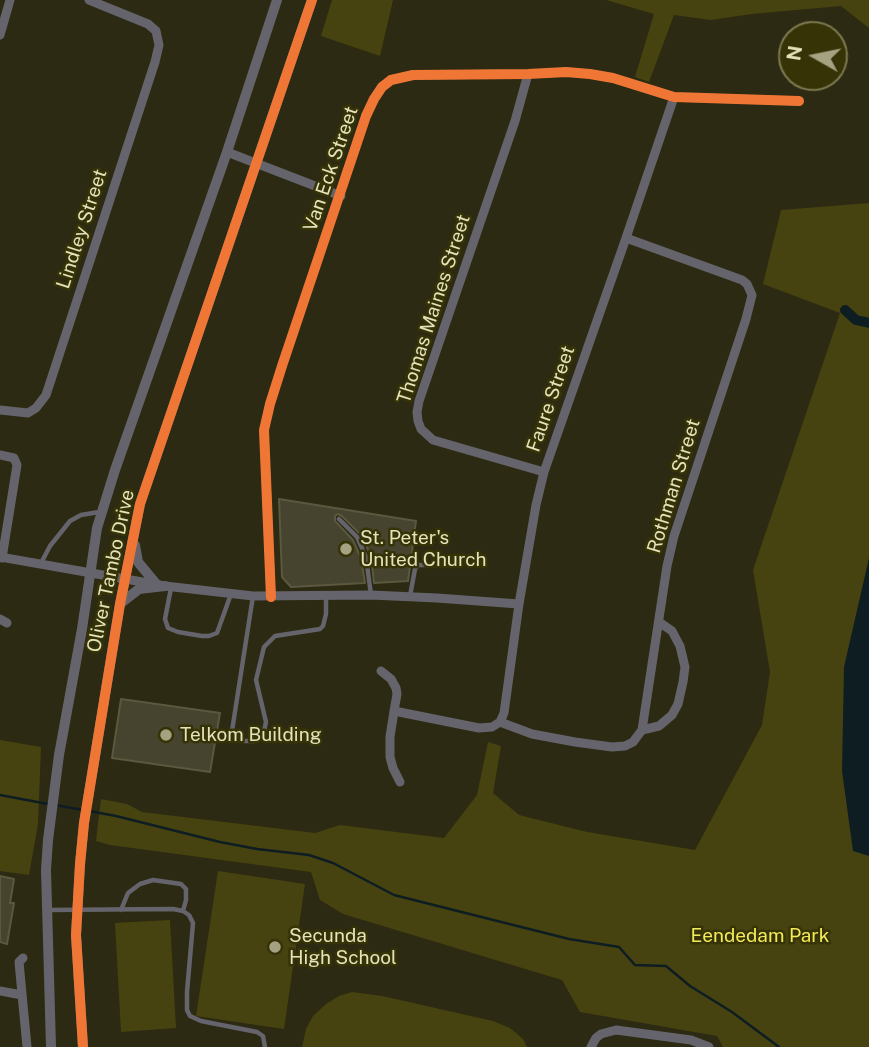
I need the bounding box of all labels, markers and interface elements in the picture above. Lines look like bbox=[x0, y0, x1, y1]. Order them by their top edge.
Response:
north arrow bbox=[778, 21, 848, 91]
text: N bbox=[782, 44, 806, 62]
street label: Van Eck Street bbox=[299, 104, 363, 234]
street label: Lindley Street bbox=[52, 166, 112, 292]
street label: Thomas Maines Street bbox=[393, 212, 475, 406]
street label: Faure Street bbox=[522, 343, 580, 455]
street label: Rothman Street bbox=[643, 416, 705, 556]
street label: Oliver Tambo Drive bbox=[83, 488, 139, 654]
place label: St. Peter's United Church bbox=[360, 527, 486, 571]
marker: St. Peter's United Church bbox=[338, 541, 354, 557]
place label: Telkom Building bbox=[180, 724, 321, 746]
marker: Telkom Building bbox=[158, 727, 174, 743]
place label: Secunda High School bbox=[289, 925, 397, 969]
park label: Eendedam Park bbox=[691, 925, 829, 947]
marker: Secunda High School bbox=[267, 939, 283, 955]

